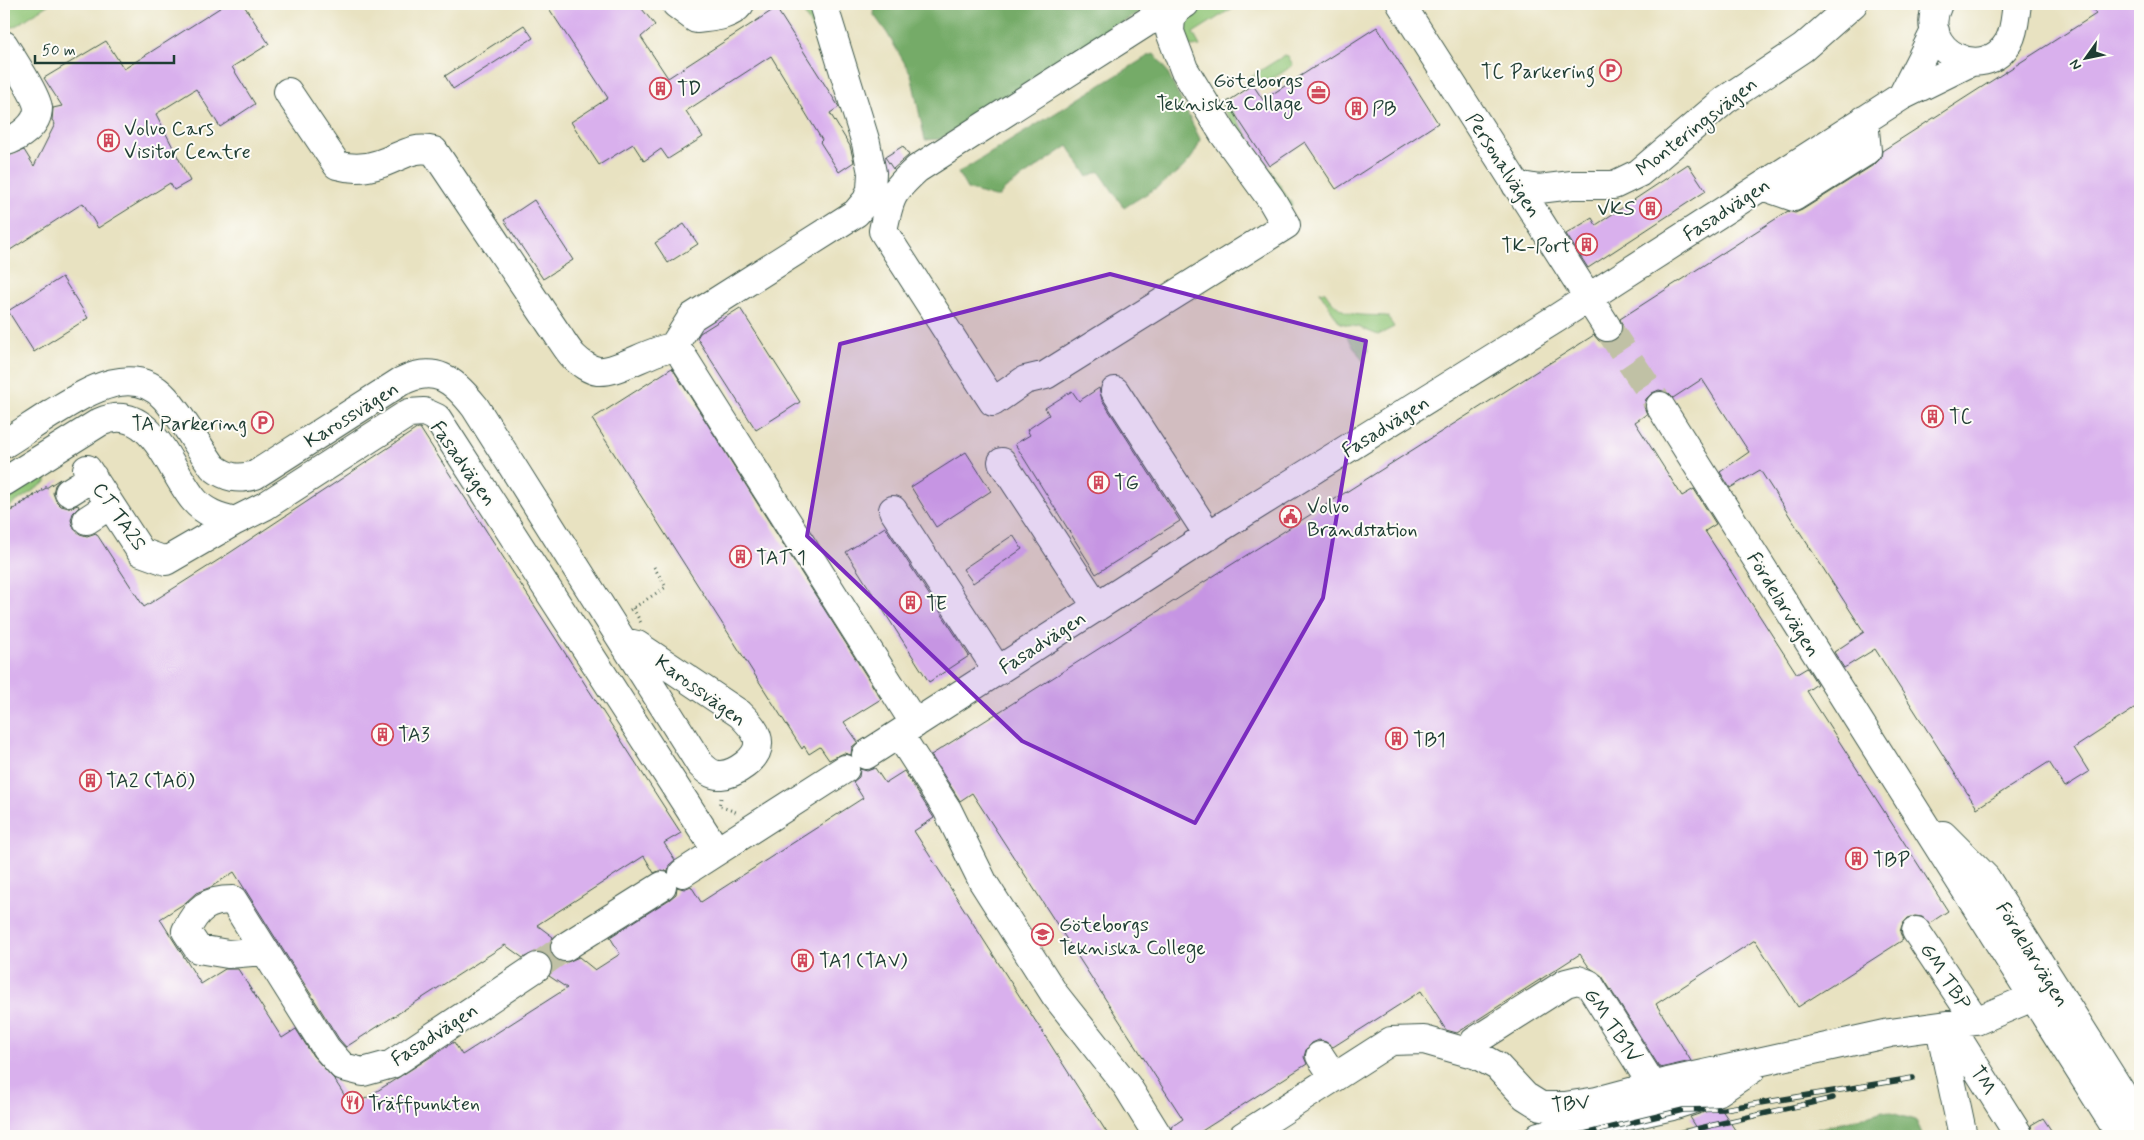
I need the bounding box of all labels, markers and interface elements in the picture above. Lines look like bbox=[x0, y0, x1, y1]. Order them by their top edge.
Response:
scale bar bbox=[35, 32, 174, 64]
north arrow bbox=[2062, 32, 2112, 82]
text: 50 m bbox=[42, 41, 76, 61]
text: N bbox=[2066, 56, 2086, 73]
place label: TC Parkering bbox=[1481, 59, 1595, 88]
parking icon: TC Parkering bbox=[1599, 59, 1623, 83]
place label: Göteborgs Tekniska Collage bbox=[1156, 68, 1303, 119]
street label: Monteringsvägen bbox=[1630, 71, 1764, 184]
building icon: TD bbox=[649, 76, 673, 100]
place label: TD bbox=[677, 76, 702, 103]
office icon: Göteborgs Tekniska Collage bbox=[1307, 80, 1331, 104]
building icon: PB bbox=[1344, 96, 1368, 120]
place label: PB bbox=[1372, 96, 1396, 123]
street label: Personalvägen bbox=[1459, 108, 1547, 223]
place label: Volvo Cars Visitor Centre bbox=[124, 116, 251, 166]
building icon: Volvo Cars Visitor Centre bbox=[96, 128, 120, 152]
street label: Fasadvägen bbox=[1678, 172, 1776, 248]
place label: VKS bbox=[1597, 196, 1635, 223]
building icon: VKS bbox=[1639, 196, 1663, 220]
place label: TK-Port bbox=[1501, 233, 1571, 260]
building icon: TK-Port bbox=[1575, 233, 1599, 257]
street label: Karossvägen bbox=[299, 376, 404, 455]
street label: Fasadvägen bbox=[1337, 390, 1435, 465]
building icon: TC bbox=[1921, 404, 1945, 428]
place label: TC bbox=[1949, 404, 1973, 431]
place label: TA Parkering bbox=[132, 411, 247, 438]
parking icon: TA Parkering bbox=[251, 411, 275, 435]
street label: Fasadvägen bbox=[423, 416, 502, 512]
building icon: TG bbox=[1086, 470, 1110, 494]
place label: TG bbox=[1114, 470, 1139, 497]
street label: CT TA2S bbox=[85, 477, 152, 556]
place label: Volvo Brandstation bbox=[1307, 494, 1418, 544]
public building icon: Volvo Brandstation bbox=[1279, 505, 1303, 529]
building icon: TAT 1 bbox=[728, 545, 752, 569]
place label: TAT 1 bbox=[756, 545, 806, 572]
street label: Fördelarvägen bbox=[1740, 547, 1826, 662]
building icon: TE bbox=[898, 591, 922, 615]
place label: TE bbox=[926, 591, 947, 618]
street label: Fasadvägen bbox=[994, 605, 1092, 681]
street label: Karossvägen bbox=[649, 649, 751, 733]
building icon: TA3 bbox=[370, 722, 394, 746]
place label: TA3 bbox=[398, 722, 430, 749]
building icon: TB1 bbox=[1385, 727, 1409, 751]
place label: TB1 bbox=[1413, 727, 1446, 754]
building icon: TA2 (TAÖ) bbox=[78, 768, 102, 792]
place label: TA2 (TAÖ) bbox=[106, 768, 195, 795]
building icon: TBP bbox=[1845, 847, 1869, 871]
place label: TBP bbox=[1873, 847, 1910, 874]
street label: Fördelarvägen bbox=[1989, 897, 2075, 1012]
place label: Göteborgs Tekniska College bbox=[1059, 912, 1206, 963]
school or university icon: Göteborgs Tekniska College bbox=[1031, 923, 1055, 947]
street label: GM TBP bbox=[1913, 938, 1977, 1016]
building icon: TA1 (TAV) bbox=[791, 948, 815, 972]
place label: TA1 (TAV) bbox=[819, 948, 907, 975]
street label: GM TB1V bbox=[1577, 983, 1647, 1069]
street label: Fasadvägen bbox=[386, 997, 484, 1073]
street label: TM bbox=[1963, 1061, 2002, 1101]
street label: TBV bbox=[1550, 1089, 1592, 1120]
restaurant icon: Träffpunkten bbox=[340, 1091, 364, 1115]
place label: Träffpunkten bbox=[368, 1091, 480, 1118]

